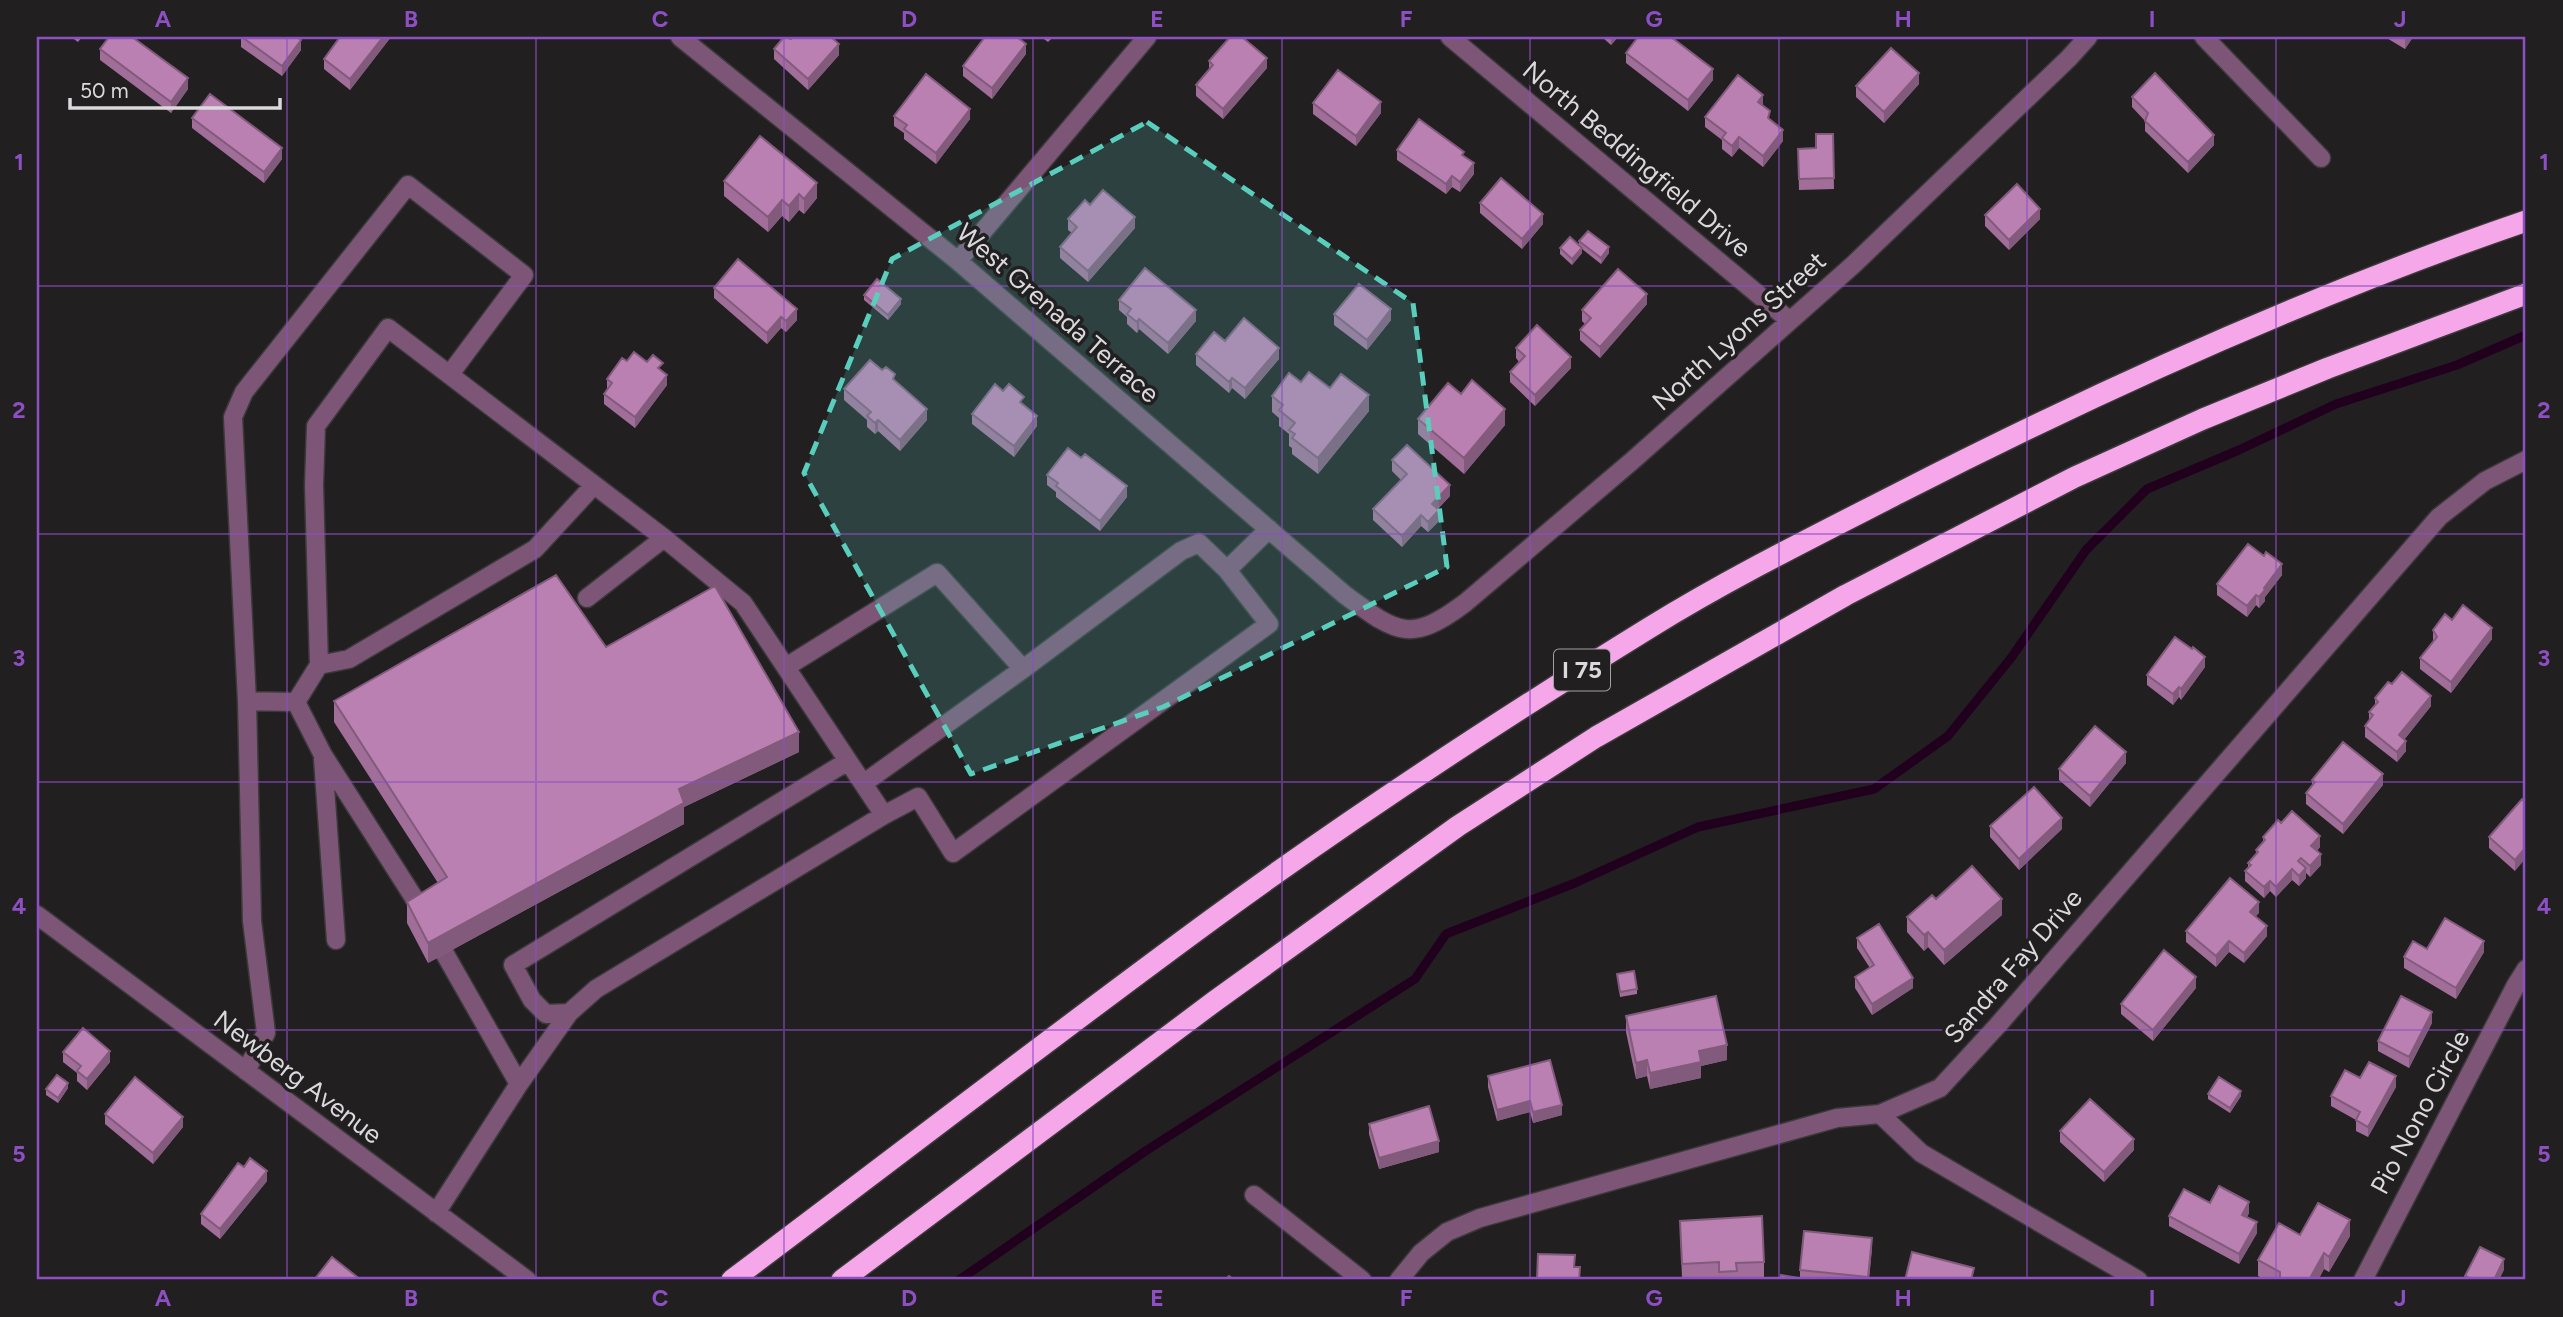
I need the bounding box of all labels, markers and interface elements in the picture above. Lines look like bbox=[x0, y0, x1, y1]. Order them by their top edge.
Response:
text: A bbox=[155, 5, 172, 33]
text: B bbox=[404, 5, 418, 33]
text: C bbox=[652, 5, 669, 33]
text: D bbox=[901, 5, 917, 33]
text: E bbox=[1150, 5, 1164, 33]
text: F bbox=[1400, 5, 1413, 33]
text: G bbox=[1645, 5, 1663, 33]
text: H bbox=[1894, 5, 1912, 33]
text: I bbox=[2149, 5, 2155, 33]
text: J bbox=[2394, 5, 2406, 33]
street label: North Beddingfield Drive bbox=[1516, 54, 1758, 264]
scale bar bbox=[70, 66, 280, 110]
text: 50 m bbox=[80, 78, 129, 103]
text: 1 bbox=[14, 148, 24, 176]
text: 1 bbox=[2539, 148, 2549, 176]
street label: West Grenada Terrace bbox=[950, 216, 1166, 410]
street label: North Lyons Street bbox=[1646, 245, 1832, 417]
text: 2 bbox=[12, 396, 26, 424]
text: 2 bbox=[2537, 396, 2551, 424]
text: 3 bbox=[13, 644, 25, 672]
text: 3 bbox=[2538, 644, 2550, 672]
road number: I 75 bbox=[1554, 650, 1610, 690]
street label: Sandra Fay Drive bbox=[1937, 882, 2089, 1050]
text: 4 bbox=[12, 892, 26, 920]
text: 4 bbox=[2537, 892, 2551, 920]
street label: Newberg Avenue bbox=[208, 1003, 388, 1151]
street label: Pio Nono Circle bbox=[2363, 1024, 2477, 1200]
text: 5 bbox=[12, 1140, 26, 1168]
text: 5 bbox=[2537, 1140, 2551, 1168]
text: A bbox=[155, 1284, 172, 1312]
text: B bbox=[404, 1284, 418, 1312]
text: C bbox=[652, 1284, 669, 1312]
text: D bbox=[901, 1284, 917, 1312]
text: E bbox=[1150, 1284, 1164, 1312]
text: F bbox=[1400, 1284, 1413, 1312]
text: G bbox=[1645, 1284, 1663, 1312]
text: H bbox=[1894, 1284, 1912, 1312]
text: I bbox=[2149, 1284, 2155, 1312]
text: J bbox=[2394, 1284, 2406, 1312]

